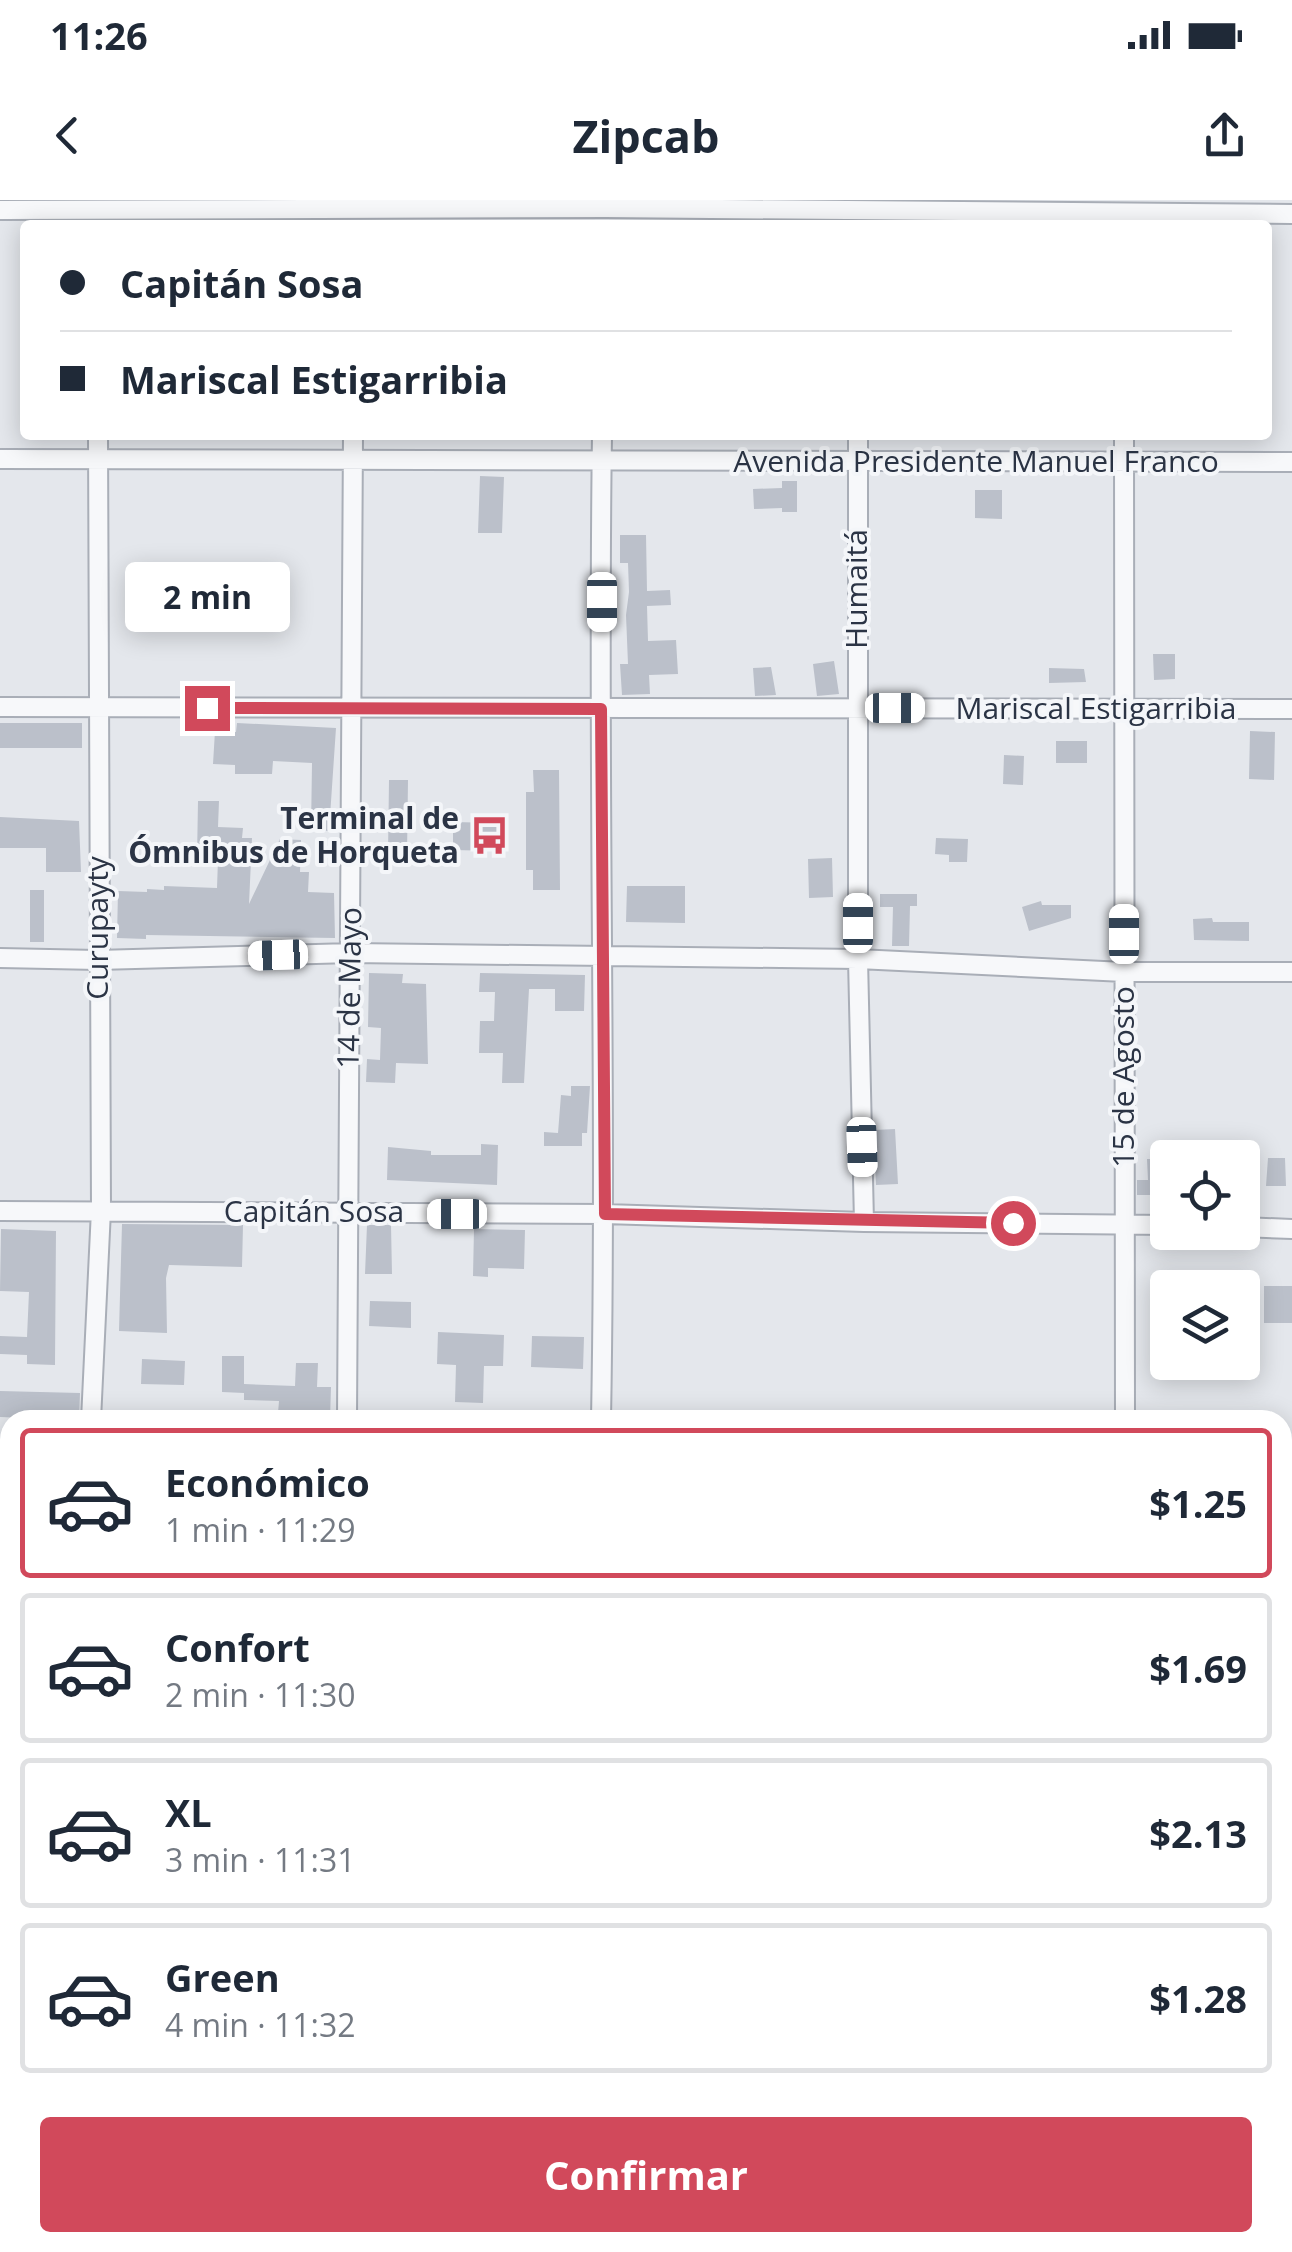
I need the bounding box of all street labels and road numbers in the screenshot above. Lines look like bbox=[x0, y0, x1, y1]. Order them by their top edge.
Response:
street label: Avenida Presidente Manuel Franco bbox=[733, 440, 1219, 481]
street label: Humaitá bbox=[835, 529, 876, 649]
street label: Mariscal Estigarribia bbox=[955, 687, 1237, 728]
street label: Curupayty bbox=[76, 855, 117, 1000]
street label: 14 de Mayo bbox=[327, 907, 370, 1069]
street label: 15 de Agosto bbox=[1102, 986, 1143, 1168]
street label: Capitán Sosa bbox=[224, 1190, 404, 1231]

